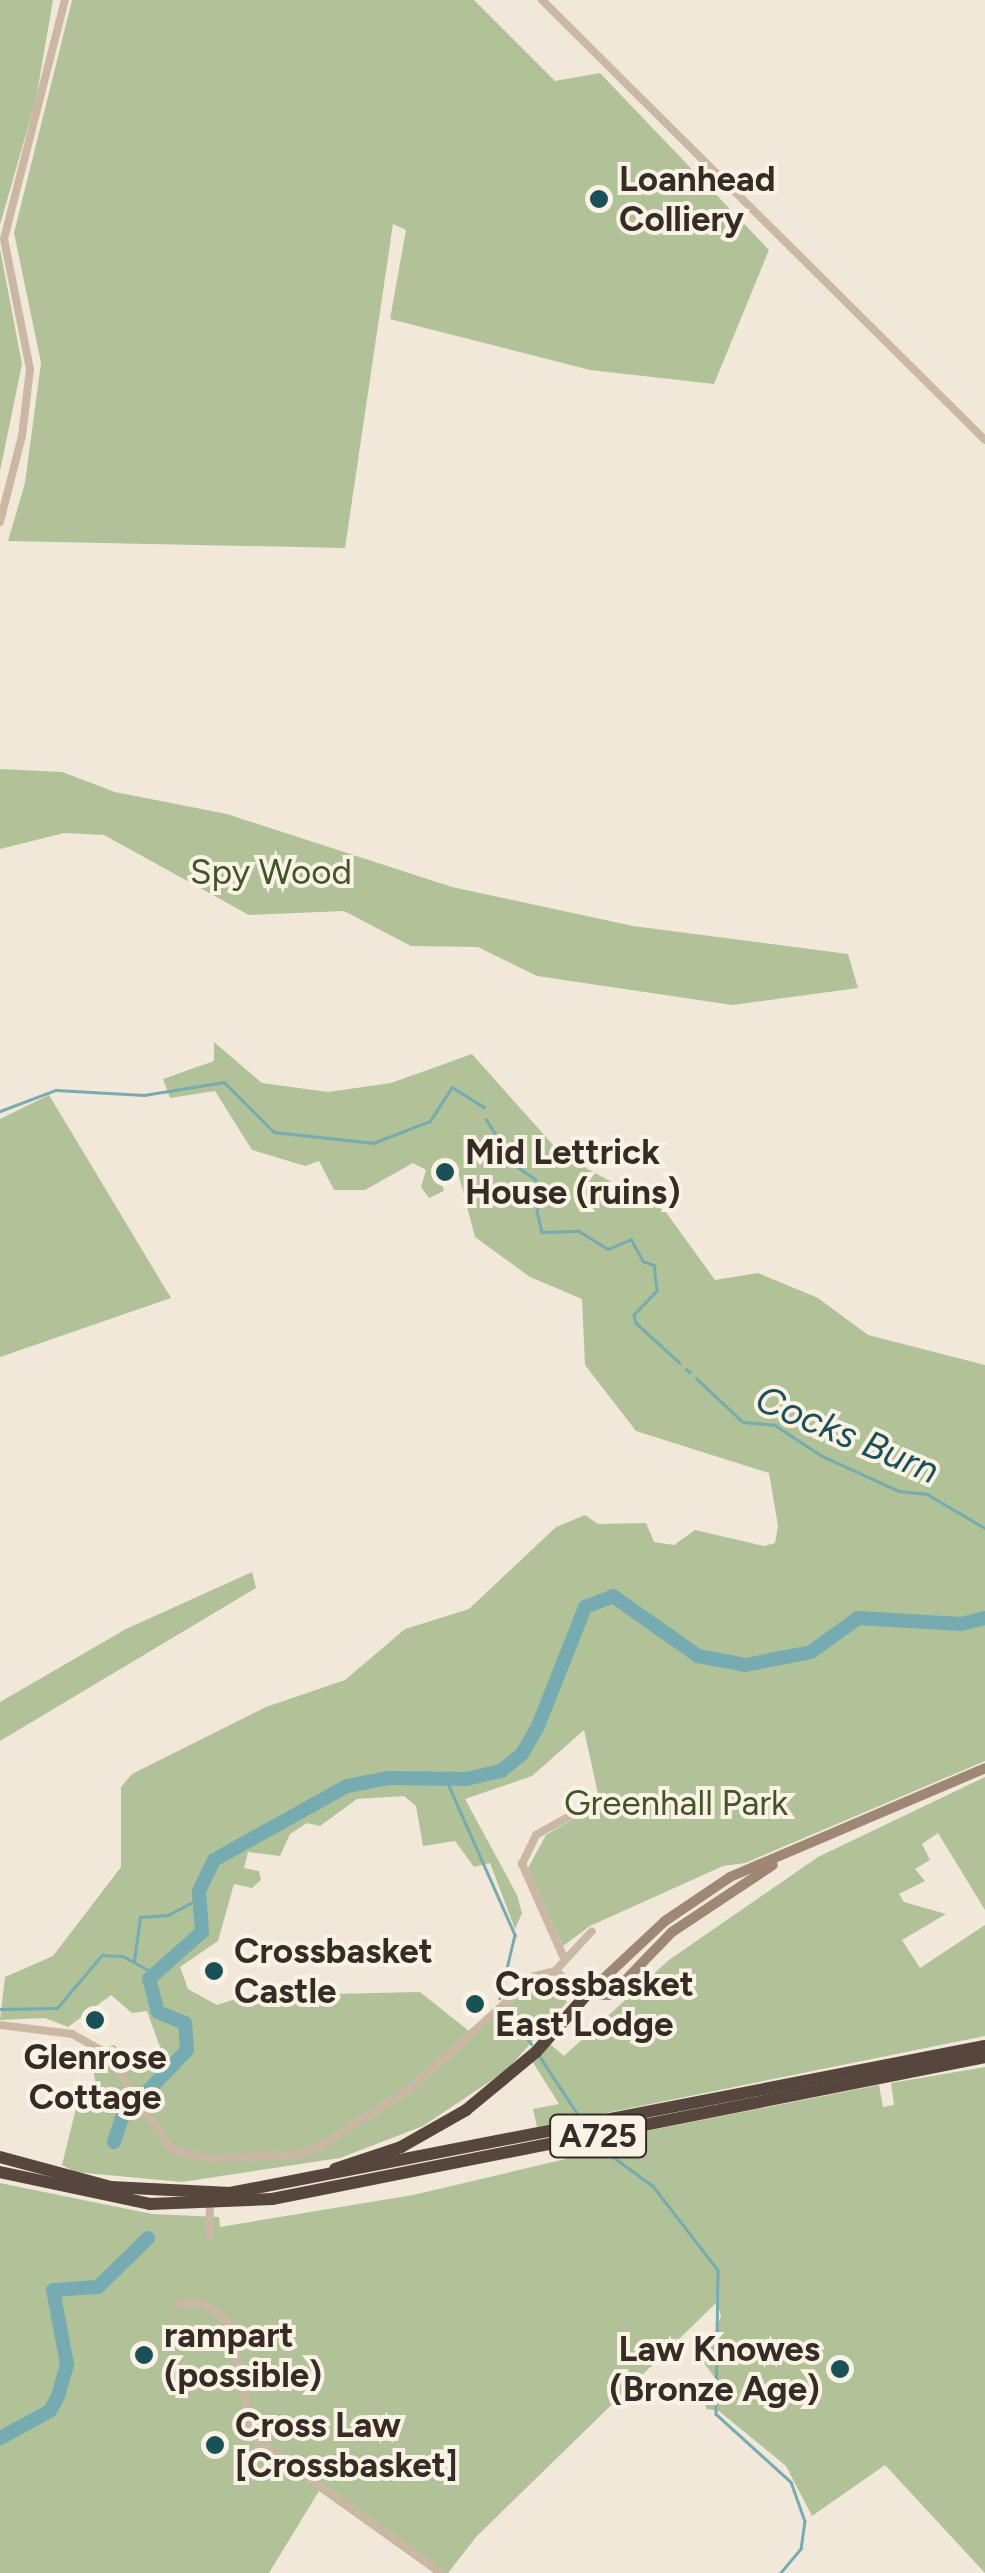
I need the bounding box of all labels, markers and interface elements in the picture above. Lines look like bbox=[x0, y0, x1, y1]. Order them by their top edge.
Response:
place label: Loanhead Colliery bbox=[619, 158, 775, 240]
marker: Loanhead Colliery bbox=[588, 188, 610, 210]
park label: Spy Wood bbox=[190, 851, 352, 893]
place label: Mid Lettrick House (ruins) bbox=[465, 1131, 681, 1213]
marker: Mid Lettrick House (ruins) bbox=[434, 1161, 456, 1183]
water label: Cocks Burn bbox=[749, 1376, 945, 1494]
park label: Greenhall Park bbox=[564, 1782, 788, 1824]
place label: Crossbasket Castle bbox=[234, 1930, 433, 2012]
marker: Crossbasket Castle bbox=[203, 1960, 225, 1982]
place label: Crossbasket East Lodge bbox=[495, 1963, 694, 2045]
marker: Crossbasket East Lodge bbox=[464, 1993, 486, 2015]
marker: Glenrose Cottage bbox=[84, 2009, 106, 2031]
place label: Glenrose Cottage bbox=[23, 2036, 167, 2118]
road number: A725 bbox=[548, 2109, 648, 2163]
place label: rampart (possible) bbox=[164, 2314, 322, 2396]
place label: Law Knowes (Bronze Age) bbox=[609, 2328, 820, 2410]
marker: rampart (possible) bbox=[133, 2344, 155, 2366]
marker: Law Knowes (Bronze Age) bbox=[829, 2358, 851, 2380]
place label: Cross Law [Crossbasket] bbox=[235, 2404, 458, 2486]
marker: Cross Law [Crossbasket] bbox=[204, 2434, 226, 2456]

